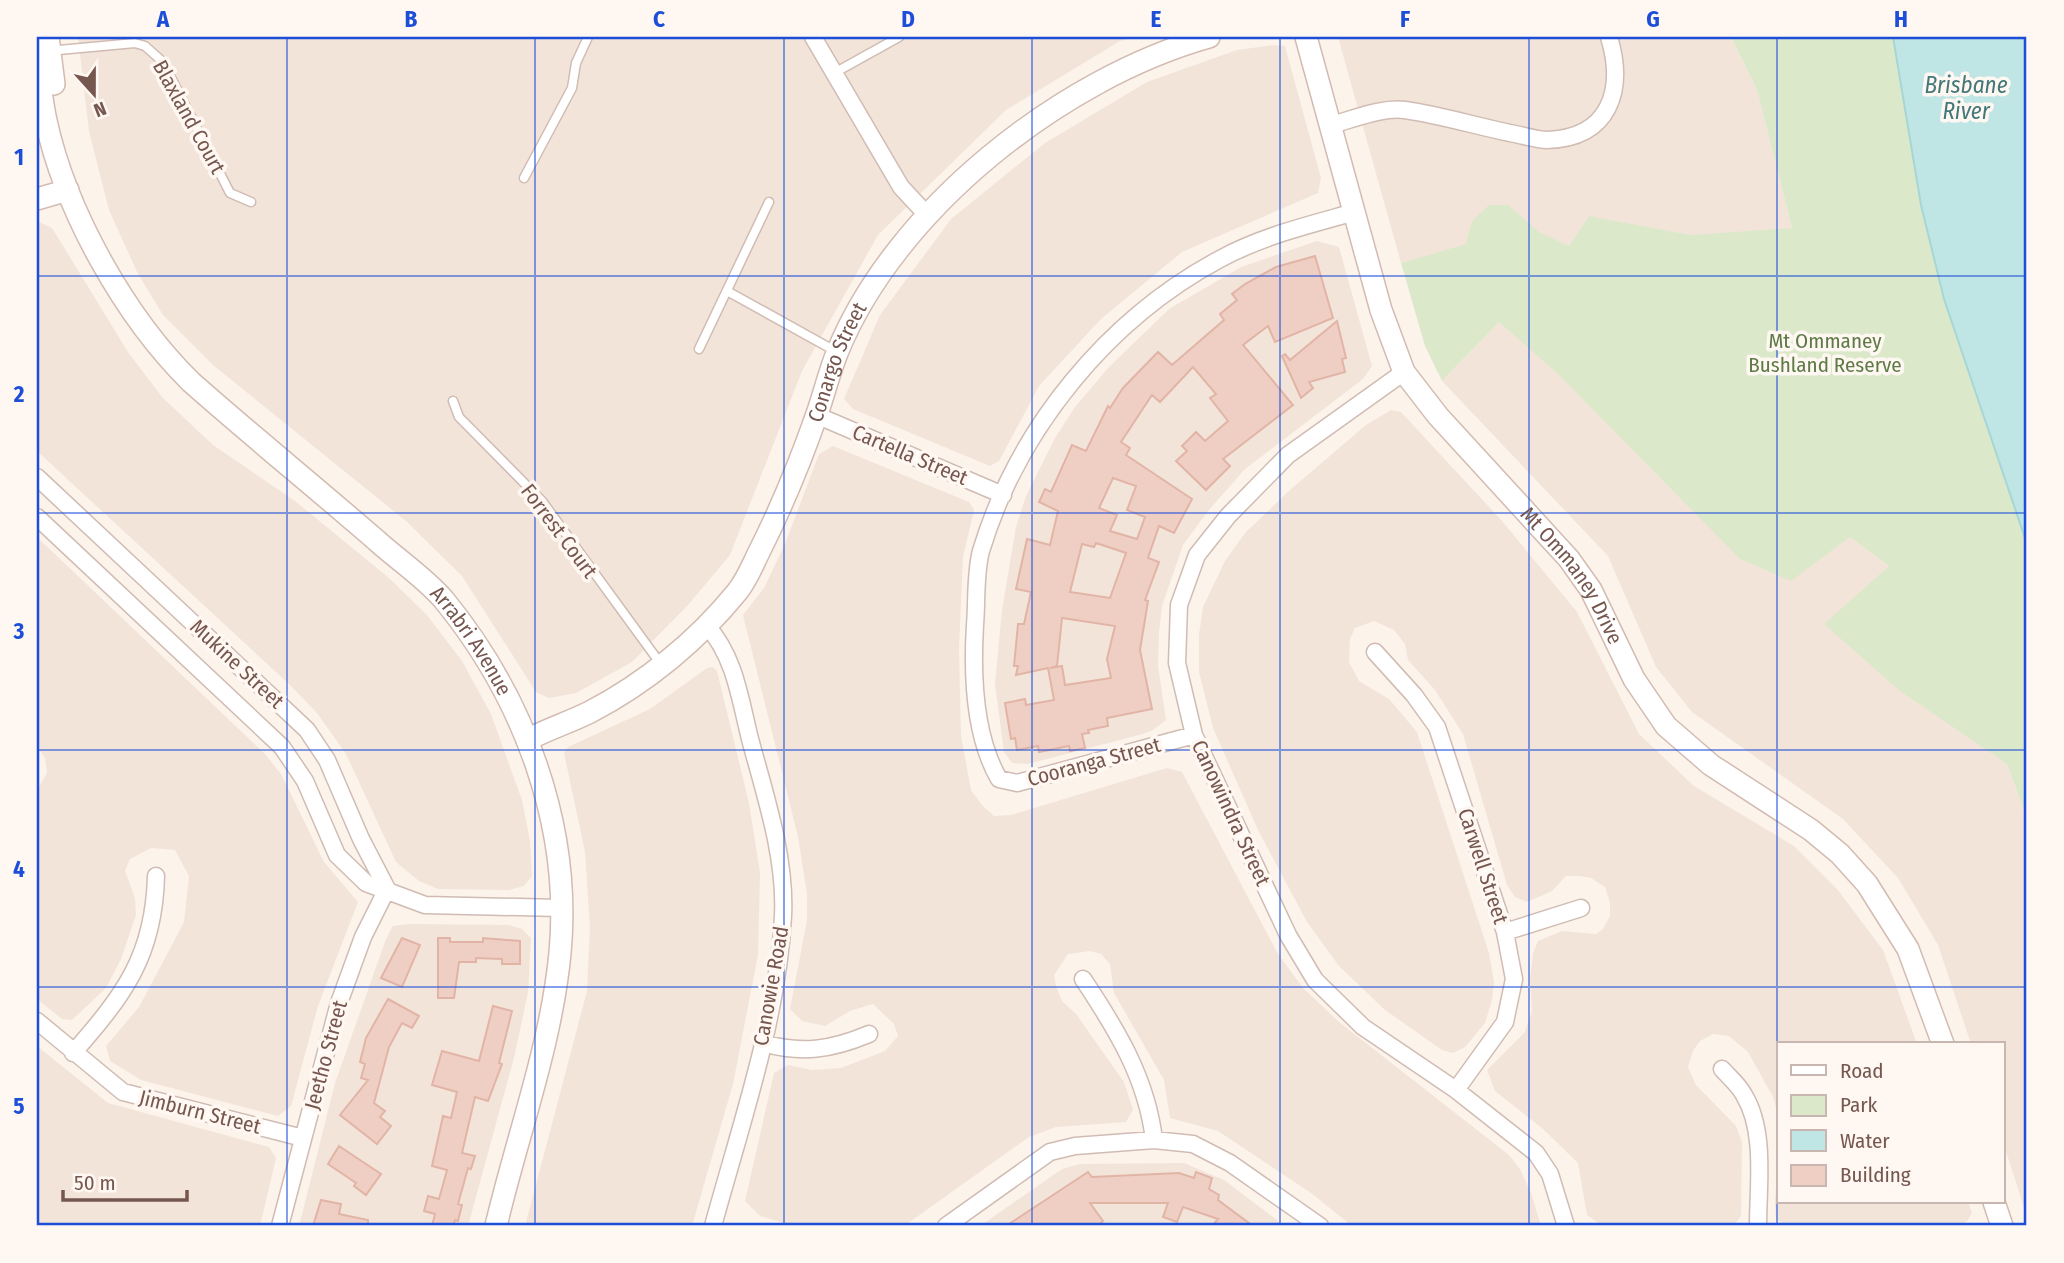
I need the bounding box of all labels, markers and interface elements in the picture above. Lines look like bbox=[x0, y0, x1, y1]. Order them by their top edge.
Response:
text: A bbox=[156, 5, 170, 33]
text: B bbox=[405, 5, 418, 33]
text: C bbox=[653, 5, 665, 33]
text: D bbox=[901, 5, 915, 33]
text: E bbox=[1151, 5, 1162, 33]
text: F bbox=[1400, 5, 1410, 33]
text: G bbox=[1646, 5, 1660, 33]
text: H bbox=[1894, 5, 1908, 33]
street label: Blaxland Court bbox=[147, 56, 231, 178]
north arrow bbox=[60, 60, 130, 130]
water label: Brisbane River bbox=[1924, 71, 2008, 125]
text: N bbox=[90, 97, 109, 122]
text: 1 bbox=[14, 143, 24, 171]
street label: Conargo Street bbox=[802, 297, 872, 426]
park label: Mt Ommaney Bushland Reserve bbox=[1748, 328, 1902, 378]
text: 2 bbox=[13, 380, 25, 408]
street label: Cartella Street bbox=[848, 419, 972, 491]
street label: Forrest Court bbox=[515, 479, 603, 583]
street label: Mt Ommaney Drive bbox=[1515, 501, 1628, 648]
street label: Arrabri Avenue bbox=[425, 580, 517, 700]
street label: Mukine Street bbox=[185, 614, 289, 714]
text: 3 bbox=[13, 617, 25, 645]
street label: Cooranga Street bbox=[1025, 732, 1164, 792]
street label: Canowindra Street bbox=[1186, 736, 1276, 890]
street label: Carwell Street bbox=[1452, 805, 1514, 927]
text: 4 bbox=[13, 855, 25, 883]
street label: Canowie Road bbox=[748, 924, 794, 1048]
street label: Jeetho Street bbox=[299, 997, 353, 1112]
legend bbox=[1777, 1042, 2004, 1204]
text: Road bbox=[1840, 1058, 1884, 1084]
street label: Jimburn Street bbox=[137, 1084, 264, 1140]
text: 5 bbox=[13, 1092, 25, 1120]
text: Park bbox=[1840, 1092, 1878, 1118]
text: Water bbox=[1840, 1128, 1890, 1154]
scale bar bbox=[63, 1158, 187, 1202]
text: Building bbox=[1840, 1162, 1911, 1188]
text: 50 m bbox=[74, 1170, 116, 1196]

